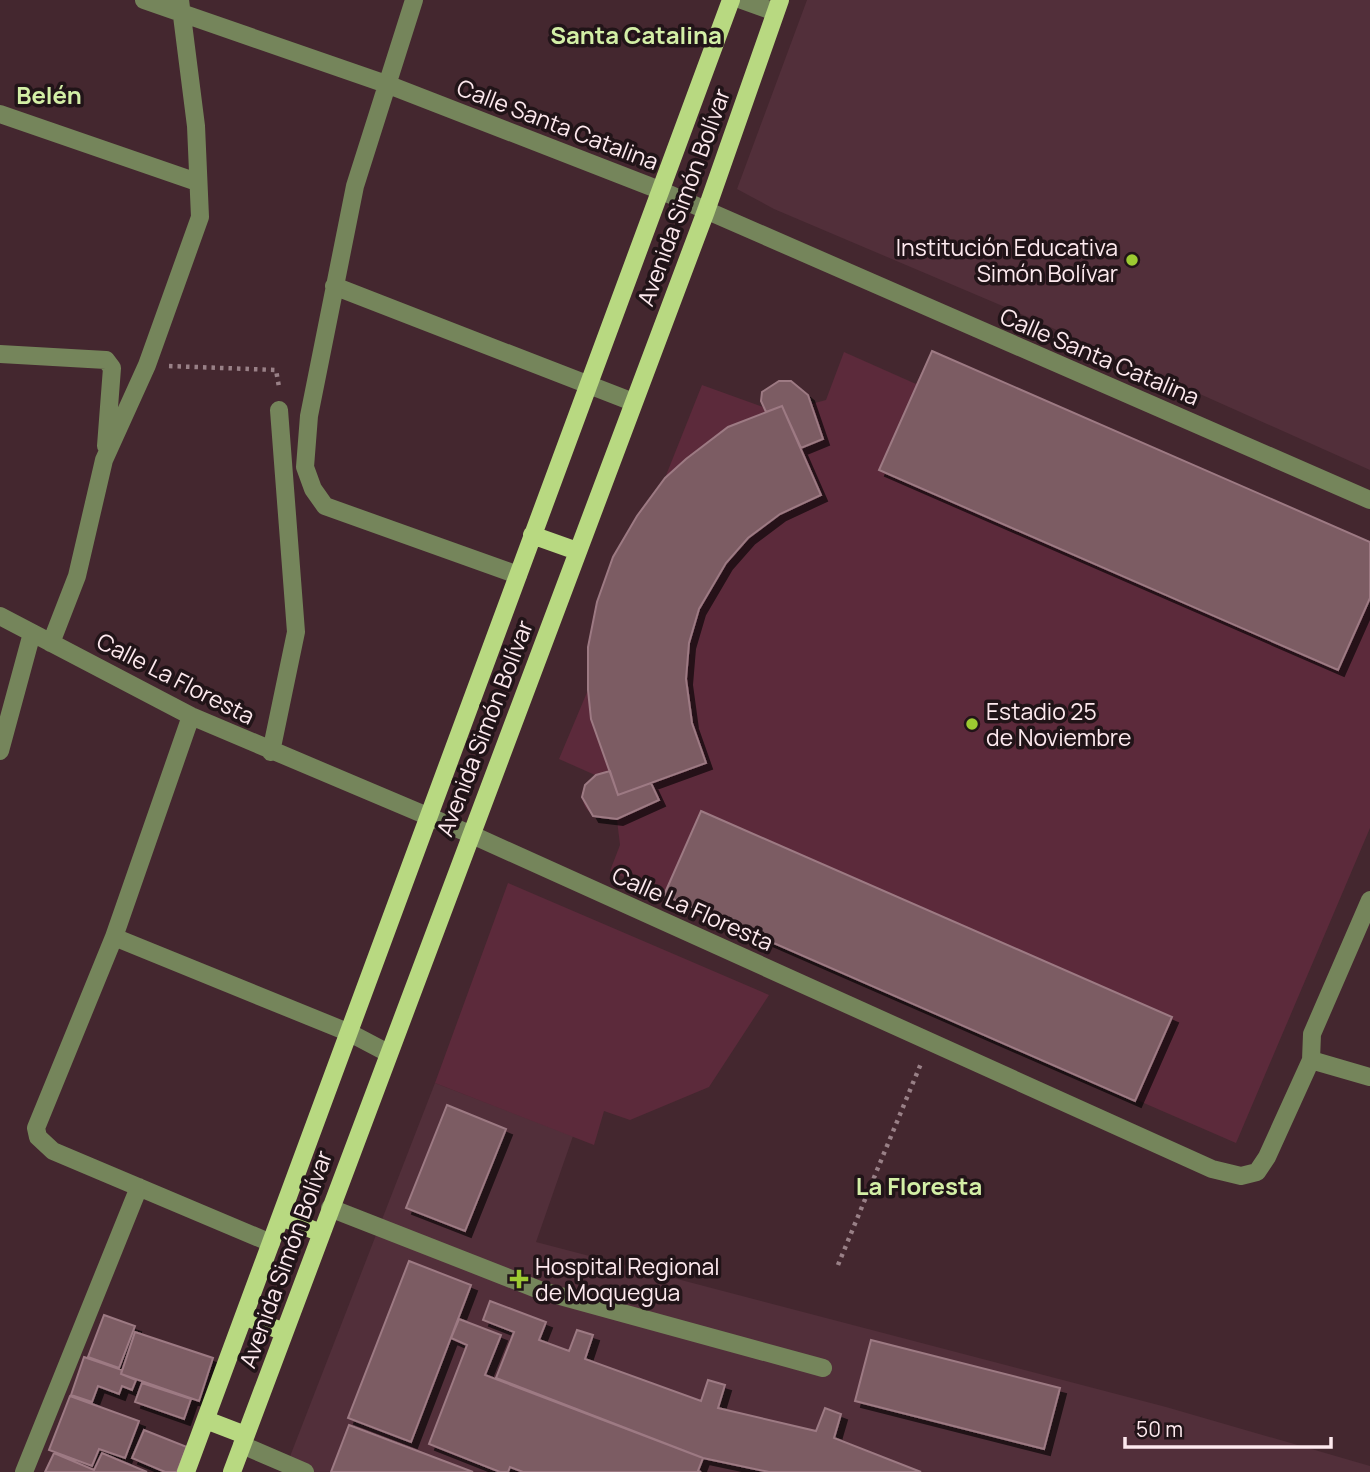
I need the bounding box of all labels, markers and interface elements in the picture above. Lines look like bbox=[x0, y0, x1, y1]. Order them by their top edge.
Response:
district label: Santa Catalina bbox=[550, 18, 722, 51]
street label: Calle Santa Catalina bbox=[453, 71, 663, 177]
district label: Belén bbox=[16, 78, 82, 111]
street label: Avenida Simón Bolívar bbox=[629, 84, 737, 310]
place label: Institución Educativa Simón Bolívar bbox=[896, 231, 1118, 289]
marker: Institución Educativa Simón Bolívar bbox=[1124, 252, 1140, 268]
street label: Calle Santa Catalina bbox=[995, 300, 1205, 412]
street label: Avenida Simón Bolívar bbox=[428, 615, 540, 841]
street label: Calle La Floresta bbox=[92, 624, 260, 732]
place label: Estadio 25 de Noviembre bbox=[986, 695, 1131, 753]
marker: Estadio 25 de Noviembre bbox=[964, 716, 980, 732]
street label: Calle La Floresta bbox=[607, 858, 779, 958]
street label: Avenida Simón Bolívar bbox=[231, 1146, 339, 1372]
district label: La Floresta bbox=[856, 1169, 982, 1202]
place label: Hospital Regional de Moquegua bbox=[535, 1250, 720, 1308]
marker: Hospital Regional de Moquegua bbox=[509, 1269, 529, 1289]
scale bar bbox=[1125, 1406, 1332, 1450]
text: 50 m bbox=[1136, 1415, 1183, 1443]

